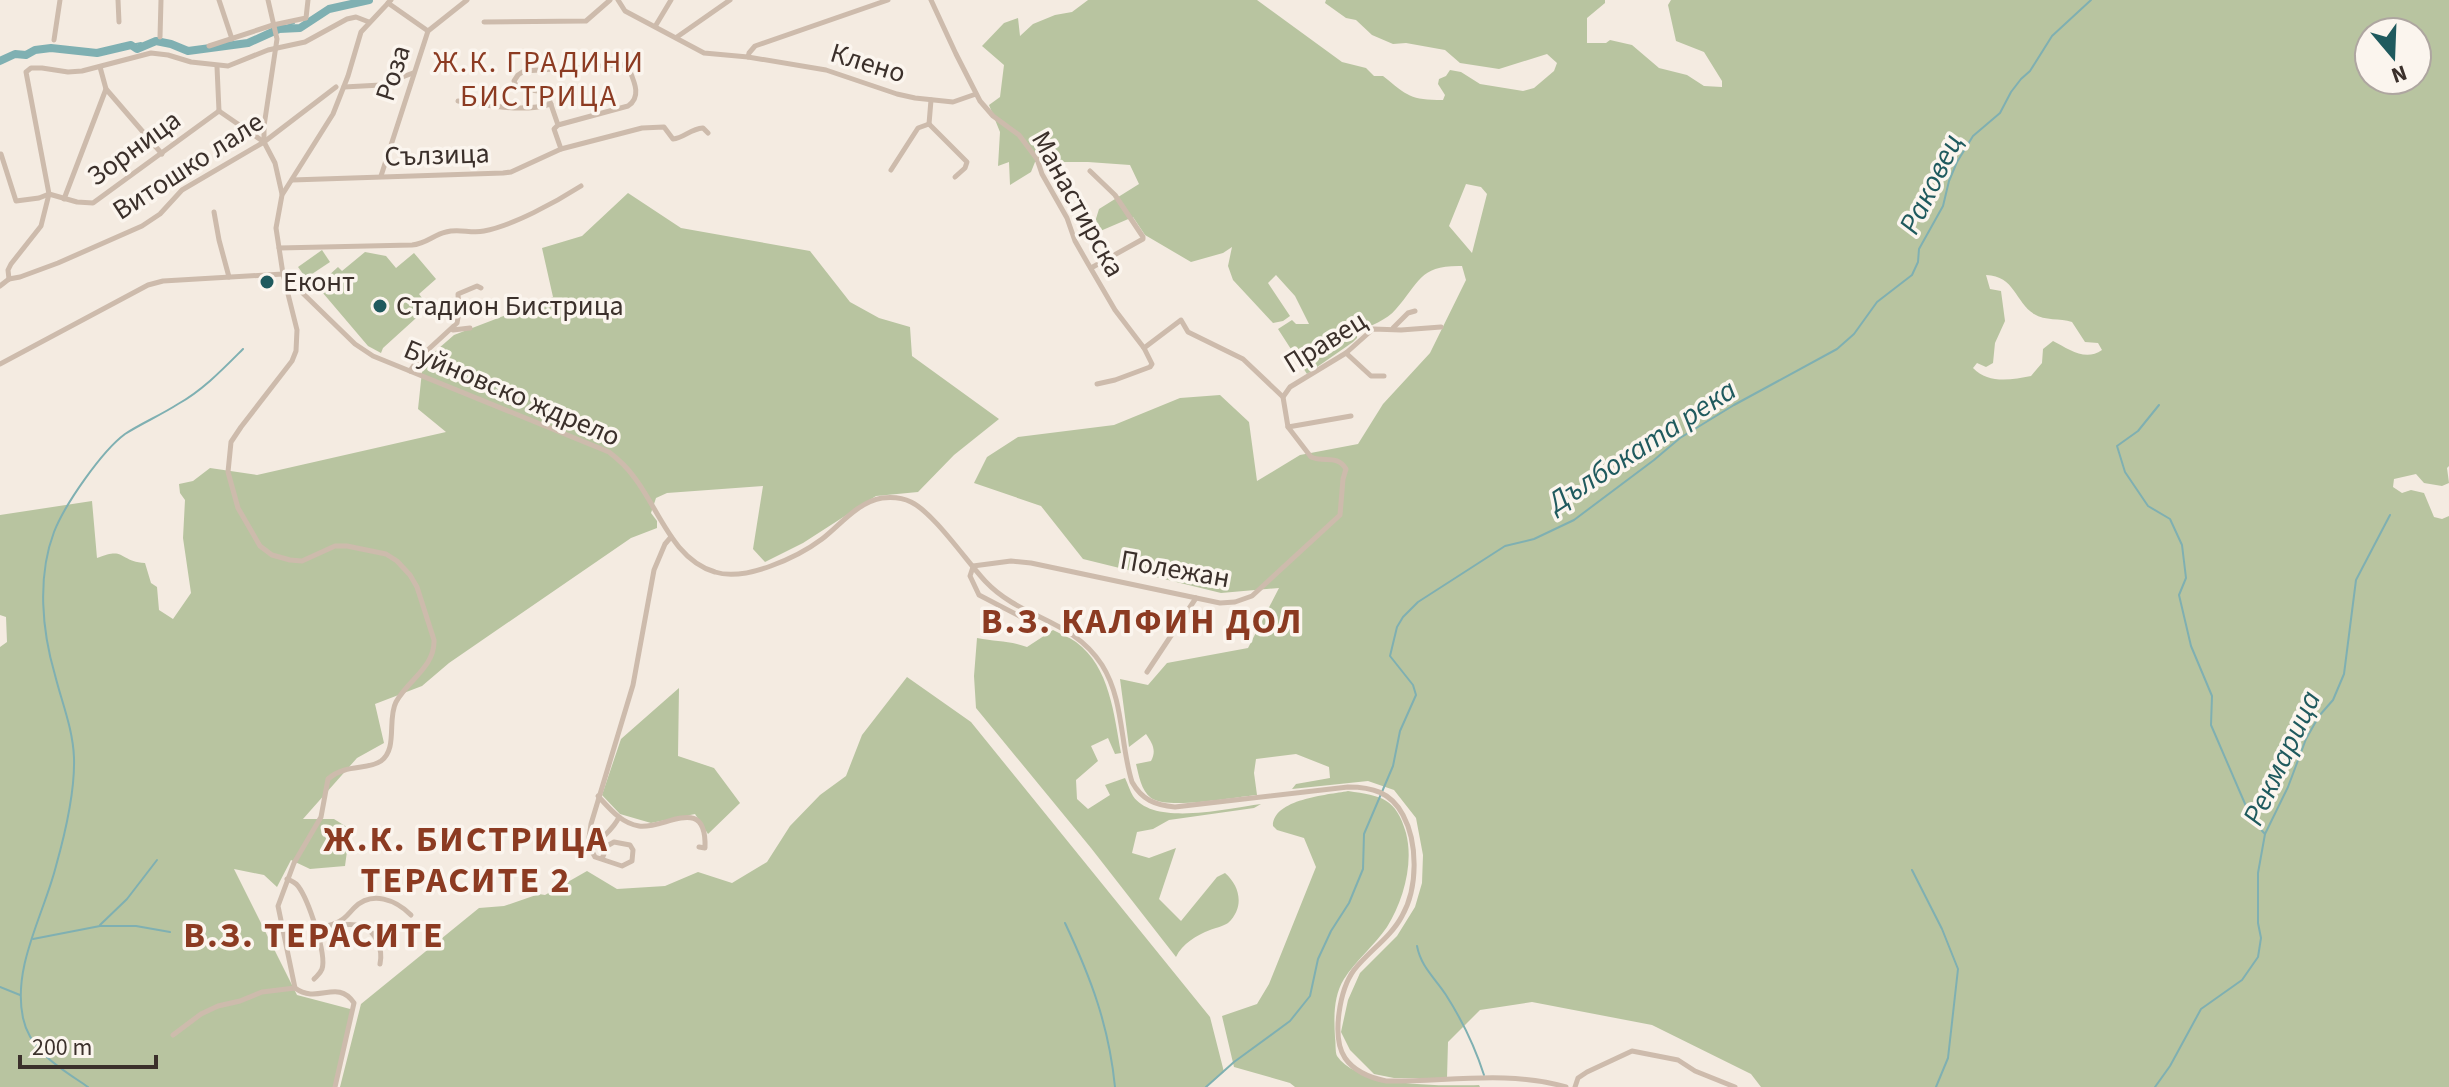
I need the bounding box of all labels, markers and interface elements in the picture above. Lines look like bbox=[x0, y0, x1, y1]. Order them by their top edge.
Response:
north arrow bbox=[2353, 16, 2433, 96]
street label: Клено bbox=[826, 33, 910, 93]
street label: Роза bbox=[365, 40, 421, 106]
district label: Ж.К. ГРАДИНИ БИСТРИЦА bbox=[433, 41, 645, 118]
text: N bbox=[2387, 56, 2411, 91]
street label: Зорница bbox=[79, 100, 189, 196]
street label: Витошко лале bbox=[105, 102, 271, 230]
street label: Манастирска bbox=[1021, 124, 1135, 284]
water label: Раковец bbox=[1888, 126, 1974, 242]
street label: Сълзица bbox=[384, 133, 490, 177]
place label: Еконт bbox=[283, 262, 355, 302]
marker: Еконт bbox=[258, 273, 276, 291]
place label: Стадион Бистрица bbox=[396, 286, 624, 326]
marker: Стадион Бистрица bbox=[371, 297, 389, 315]
street label: Правец bbox=[1276, 301, 1374, 383]
street label: Буйновско ждрело bbox=[398, 329, 626, 457]
water label: Дълбоката река bbox=[1537, 369, 1745, 524]
street label: Полежан bbox=[1117, 540, 1233, 598]
district label: В.З. КАЛФИН ДОЛ bbox=[981, 596, 1303, 647]
water label: Рекмарица bbox=[2232, 683, 2332, 833]
district label: Ж.К. БИСТРИЦА ТЕРАСИТЕ 2 bbox=[323, 814, 609, 906]
district label: В.З. ТЕРАСИТЕ bbox=[183, 910, 445, 961]
scale bar bbox=[20, 1019, 156, 1069]
text: 200 m bbox=[32, 1030, 92, 1065]

